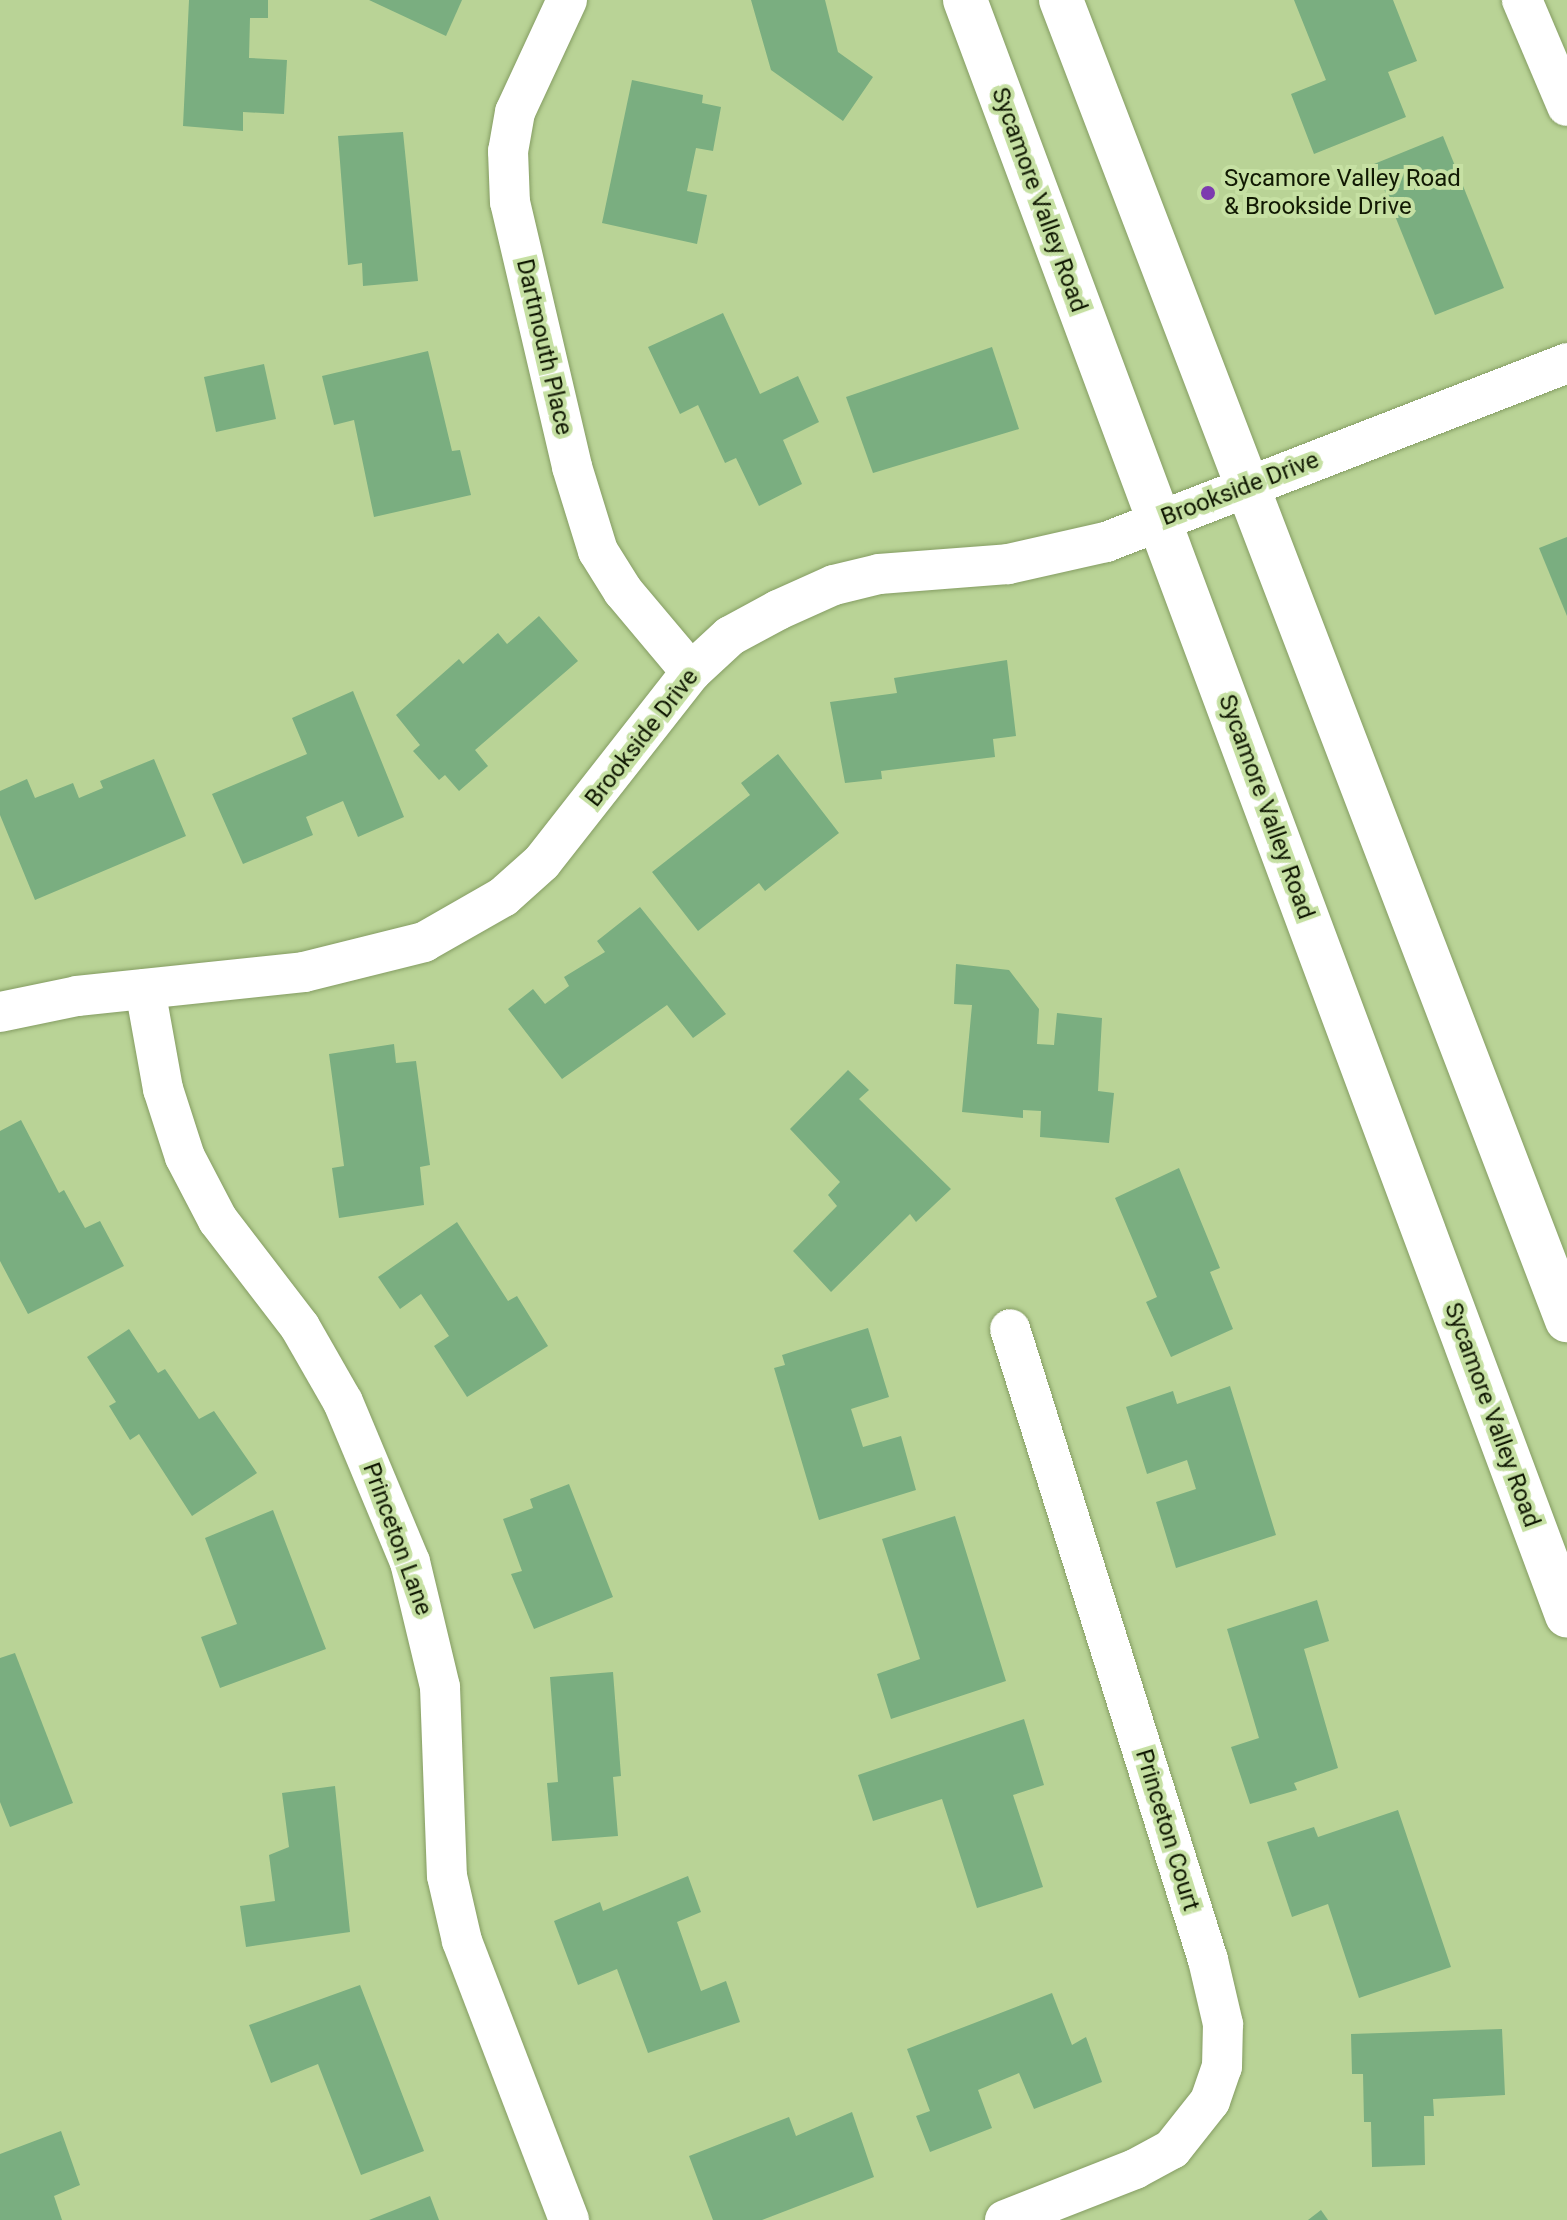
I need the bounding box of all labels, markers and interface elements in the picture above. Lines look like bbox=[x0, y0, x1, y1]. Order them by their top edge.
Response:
street label: Sycamore Valley Road bbox=[985, 84, 1093, 316]
place label: Sycamore Valley Road & Brookside Drive bbox=[1224, 165, 1461, 221]
marker: Sycamore Valley Road & Brookside Drive bbox=[1199, 184, 1217, 202]
street label: Dartmouth Place bbox=[510, 256, 578, 438]
street label: Brookside Drive bbox=[1157, 446, 1323, 532]
street label: Brookside Drive bbox=[579, 663, 705, 813]
street label: Sycamore Valley Road bbox=[1212, 691, 1320, 923]
street label: Sycamore Valley Road bbox=[1438, 1299, 1546, 1531]
street label: Princeton Lane bbox=[356, 1459, 438, 1619]
street label: Princeton Court bbox=[1129, 1746, 1205, 1914]

